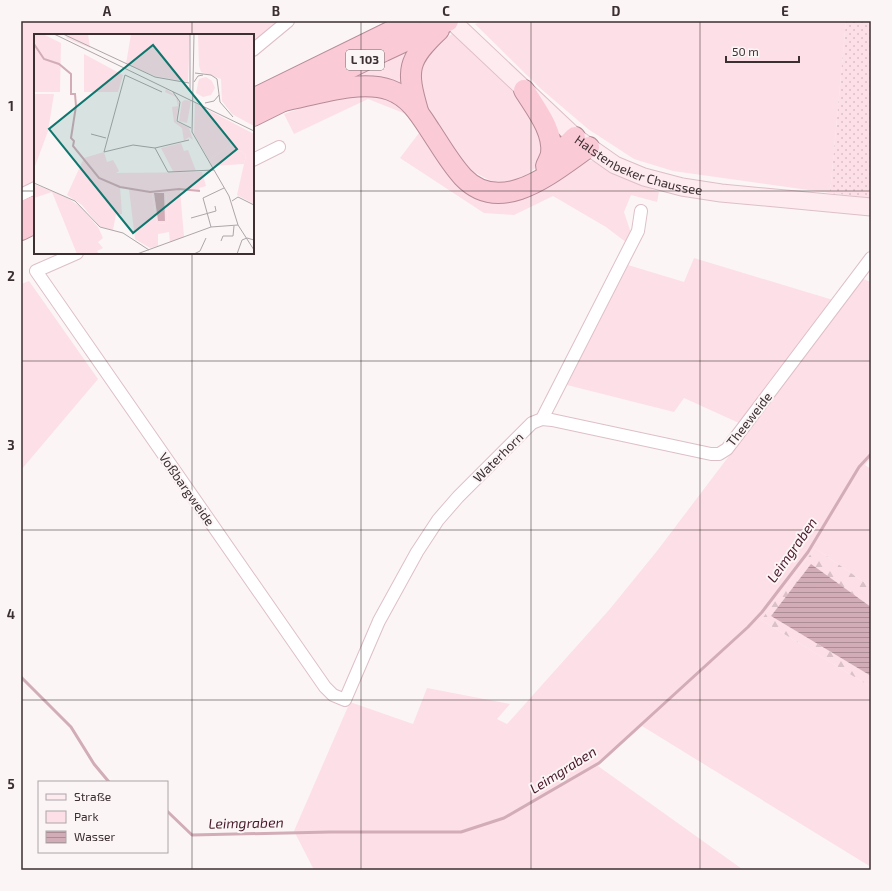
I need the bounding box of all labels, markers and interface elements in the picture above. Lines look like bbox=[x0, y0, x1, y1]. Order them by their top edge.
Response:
text: A bbox=[103, 3, 112, 19]
text: B bbox=[272, 3, 280, 19]
text: C bbox=[442, 3, 450, 19]
text: D bbox=[612, 3, 621, 19]
text: E bbox=[781, 3, 789, 19]
inset map bbox=[34, 34, 254, 254]
scale bar bbox=[726, 38, 799, 64]
text: 50 m bbox=[732, 44, 759, 58]
road number: L 103 bbox=[346, 50, 384, 70]
text: 1 bbox=[8, 98, 14, 114]
street label: Halstenbeker Chaussee bbox=[572, 131, 704, 198]
text: 2 bbox=[7, 268, 15, 284]
street label: Theeweide bbox=[723, 389, 775, 449]
street label: Waterhorn bbox=[470, 429, 526, 485]
text: 3 bbox=[7, 437, 15, 453]
street label: Voßbargweide bbox=[156, 449, 218, 529]
water label: Leimgraben bbox=[763, 514, 820, 585]
text: 4 bbox=[7, 606, 15, 622]
water label: Leimgraben bbox=[526, 742, 599, 797]
text: 5 bbox=[7, 776, 15, 792]
legend bbox=[38, 781, 168, 853]
text: Straße bbox=[74, 789, 111, 803]
text: Park bbox=[74, 809, 99, 823]
water label: Leimgraben bbox=[208, 813, 284, 832]
text: Wasser bbox=[74, 829, 115, 843]

